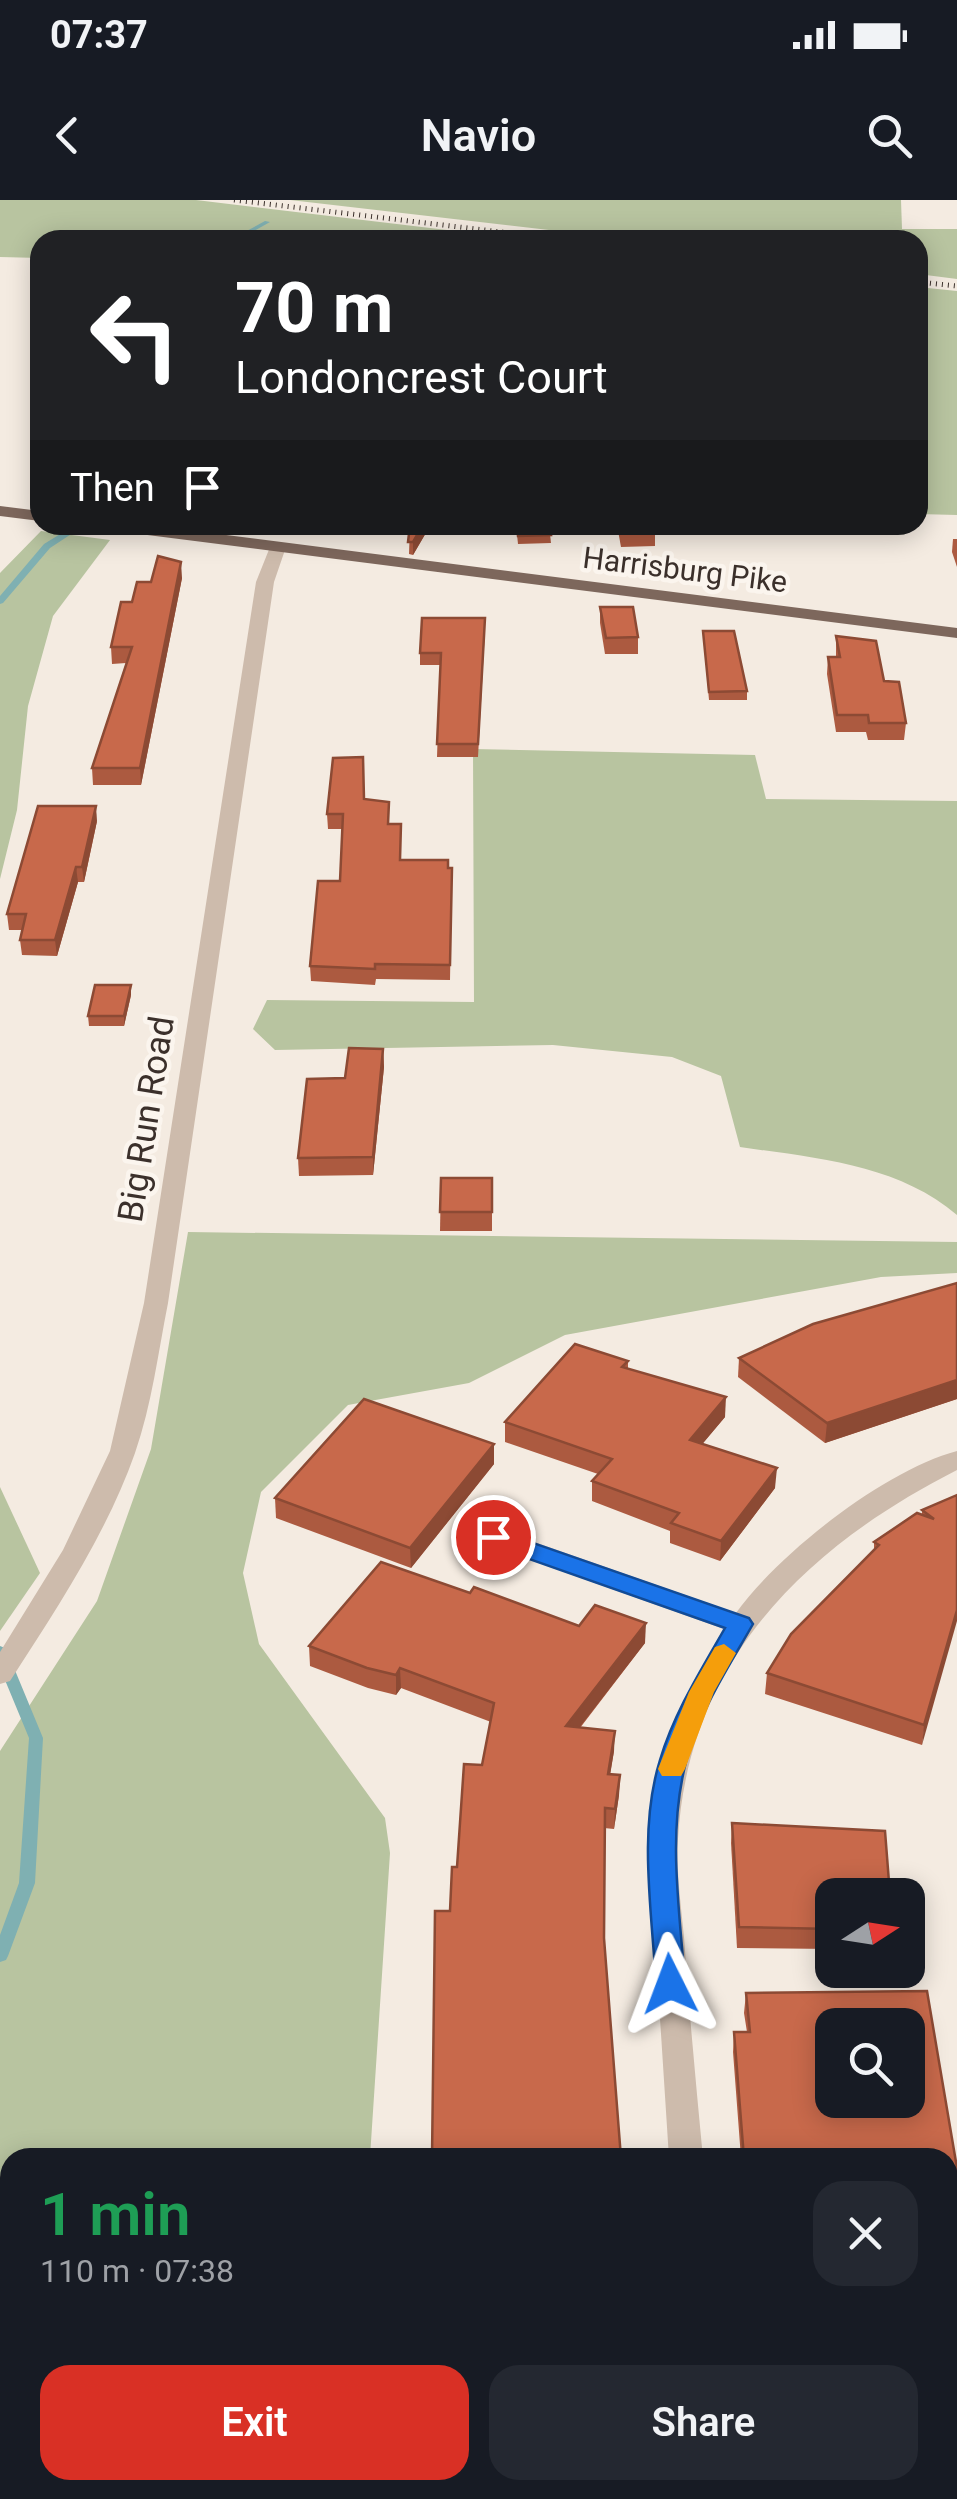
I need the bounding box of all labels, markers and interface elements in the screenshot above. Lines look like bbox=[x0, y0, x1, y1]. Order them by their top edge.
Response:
text: 07:37 bbox=[50, 13, 148, 57]
icon: back bbox=[40, 108, 95, 163]
icon: search bbox=[862, 108, 917, 163]
text: Navio bbox=[421, 109, 536, 162]
text: 70 m bbox=[235, 267, 393, 349]
icon: left bbox=[70, 270, 200, 400]
text: Londoncrest Court bbox=[235, 351, 608, 404]
icon: arrive bbox=[175, 460, 230, 515]
text: Then bbox=[70, 466, 155, 510]
street label: Harrisburg Pike bbox=[581, 540, 789, 599]
street label: Big Run Road bbox=[110, 1013, 183, 1225]
pin bbox=[451, 1495, 536, 1580]
icon: arrive bbox=[466, 1510, 521, 1565]
north arrow bbox=[815, 1878, 925, 1988]
map controls bbox=[815, 1878, 925, 2118]
position arrow bbox=[618, 1932, 722, 2036]
button: search bbox=[815, 2008, 925, 2118]
text: 1 min bbox=[40, 2179, 190, 2250]
button: close bbox=[813, 2181, 918, 2286]
text: 110 m · 07:38 bbox=[40, 2252, 234, 2290]
button: Exit bbox=[40, 2365, 469, 2480]
button: Share bbox=[489, 2365, 918, 2480]

